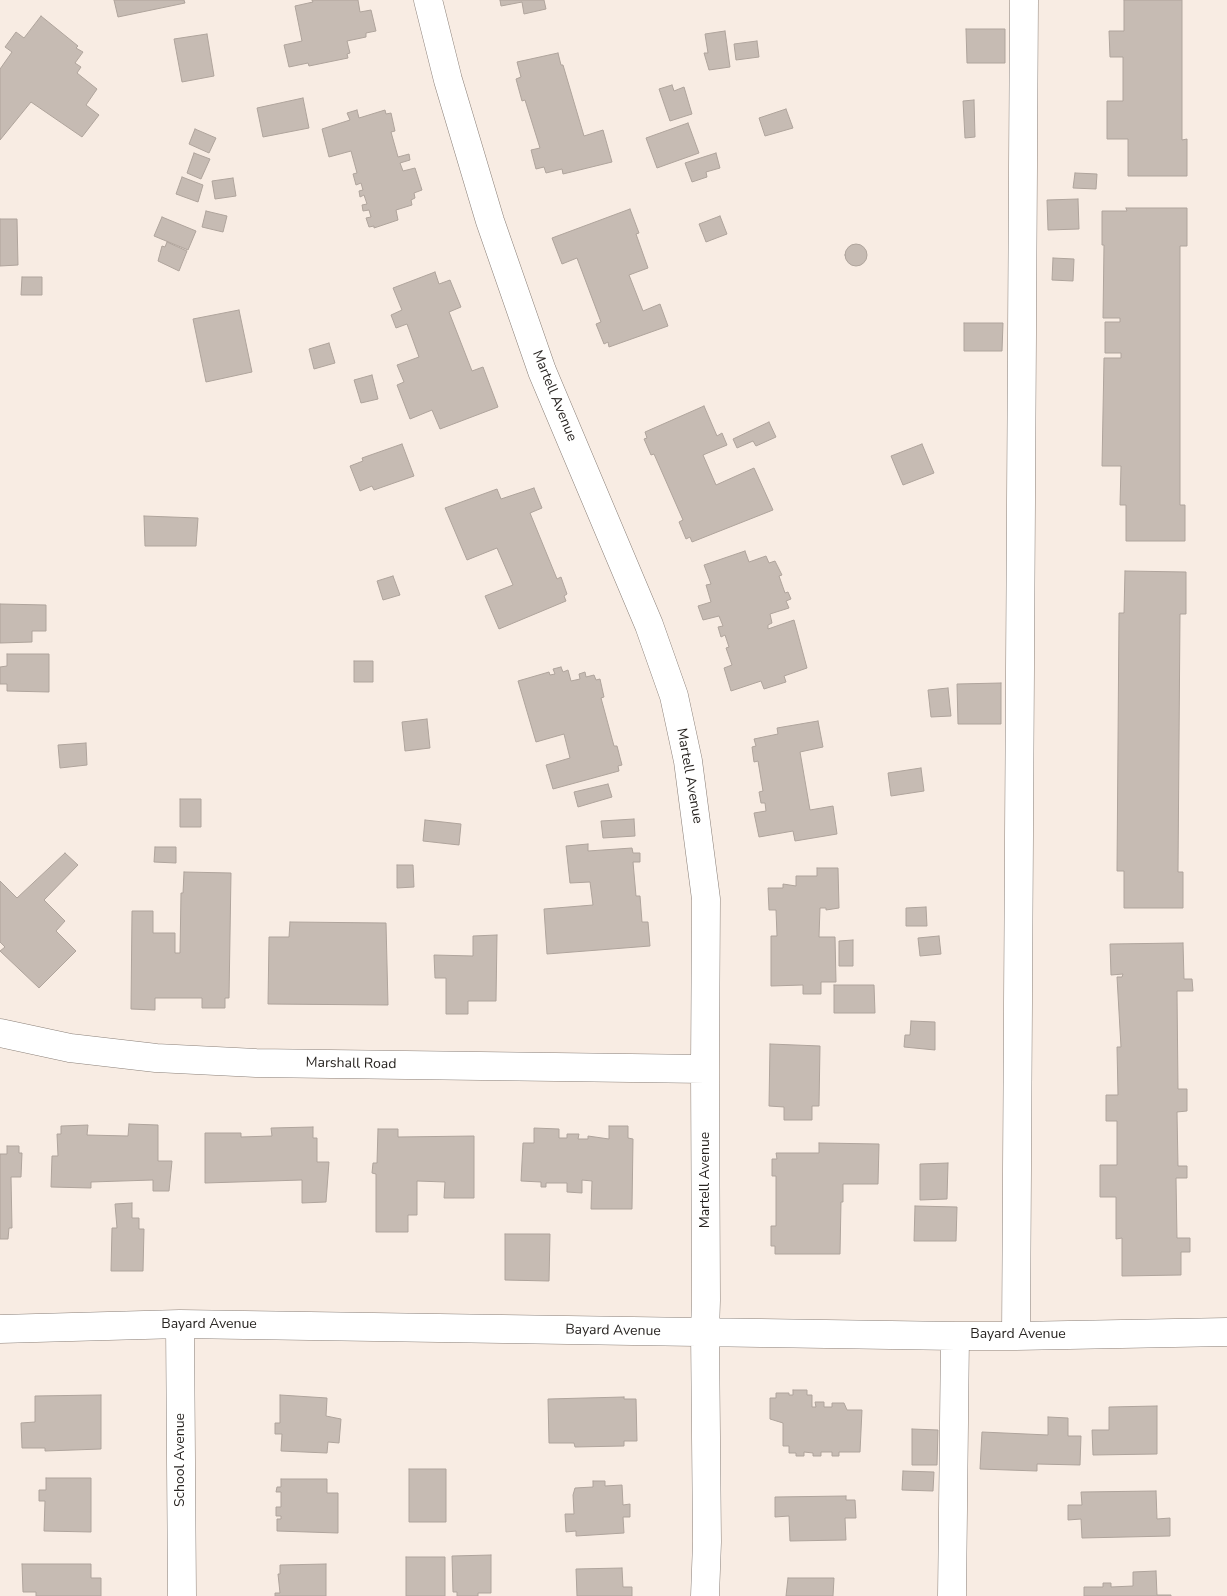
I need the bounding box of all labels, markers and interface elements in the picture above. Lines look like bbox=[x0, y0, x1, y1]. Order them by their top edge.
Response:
street label: Martell Avenue bbox=[528, 348, 580, 444]
street label: Martell Avenue bbox=[672, 727, 706, 825]
street label: Marshall Road bbox=[305, 1055, 397, 1073]
street label: Martell Avenue bbox=[698, 1132, 714, 1228]
street label: Bayard Avenue bbox=[161, 1317, 257, 1333]
street label: Bayard Avenue bbox=[565, 1322, 661, 1340]
street label: Bayard Avenue bbox=[970, 1327, 1066, 1343]
street label: School Avenue bbox=[173, 1413, 189, 1507]

